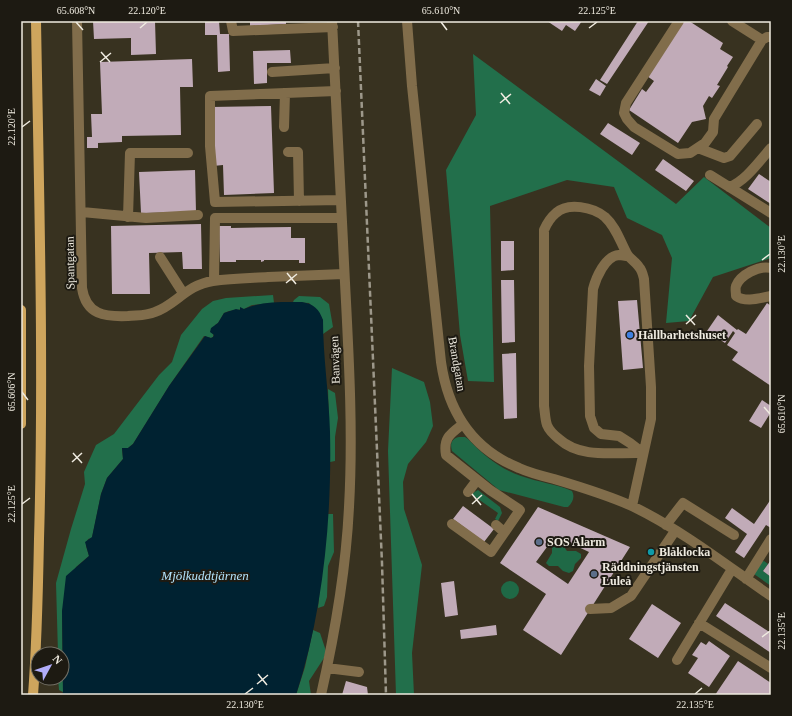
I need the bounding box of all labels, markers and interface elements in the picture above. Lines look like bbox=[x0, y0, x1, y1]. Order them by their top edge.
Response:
text: 65.608°N bbox=[57, 5, 95, 16]
text: 22.120°E bbox=[128, 5, 166, 16]
text: 65.610°N bbox=[422, 5, 460, 16]
text: 22.125°E bbox=[578, 5, 616, 16]
text: 22.120°E bbox=[6, 108, 17, 146]
text: 22.130°E bbox=[776, 235, 787, 273]
street label: Spantgatan bbox=[63, 236, 77, 290]
place label: Hållbarhetshuset bbox=[638, 328, 726, 342]
marker: Hållbarhetshuset bbox=[625, 330, 635, 340]
street label: Banvägen bbox=[327, 336, 343, 384]
street label: Brandgatan bbox=[445, 336, 469, 392]
text: 65.606°N bbox=[6, 373, 17, 411]
text: 65.610°N bbox=[776, 395, 787, 433]
text: 22.125°E bbox=[6, 485, 17, 523]
place label: SOS Alarm bbox=[547, 535, 605, 549]
marker: SOS Alarm bbox=[534, 537, 544, 547]
place label: Blåklocka bbox=[659, 545, 710, 559]
marker: Blåklocka bbox=[646, 547, 656, 557]
place label: Räddningstjänsten Luleå bbox=[602, 560, 699, 588]
water label: Mjölkuddtjärnen bbox=[160, 568, 249, 583]
marker: Räddningstjänsten Luleå bbox=[589, 569, 599, 579]
text: 22.135°E bbox=[776, 612, 787, 650]
north arrow bbox=[30, 646, 70, 686]
text: N bbox=[51, 653, 65, 667]
text: 22.130°E bbox=[226, 699, 264, 710]
text: 22.135°E bbox=[676, 699, 714, 710]

